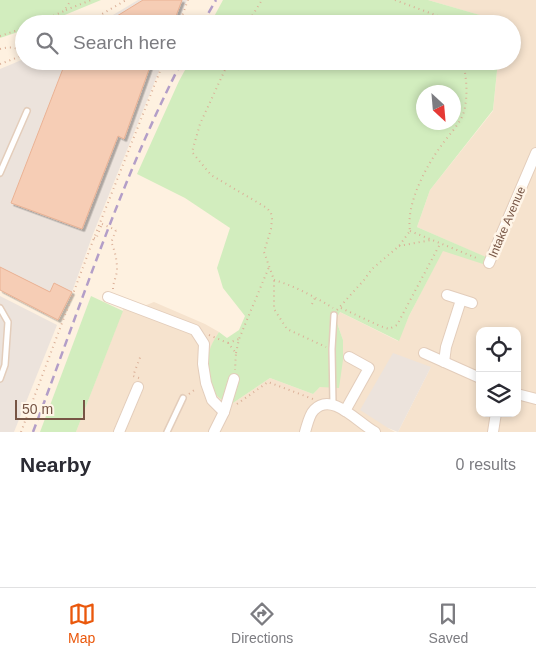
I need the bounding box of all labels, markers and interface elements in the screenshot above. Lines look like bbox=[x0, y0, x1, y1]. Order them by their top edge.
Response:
search box bbox=[15, 15, 521, 70]
icon: search bbox=[33, 29, 61, 57]
text: Search here bbox=[73, 32, 177, 53]
north arrow bbox=[416, 85, 461, 130]
street label: Intake Avenue bbox=[486, 184, 528, 260]
map controls bbox=[476, 327, 521, 417]
button: locate bbox=[476, 327, 521, 372]
button: layers bbox=[476, 372, 521, 417]
scale bar bbox=[15, 397, 85, 420]
text: 50 m bbox=[22, 401, 53, 417]
text: Nearby bbox=[20, 453, 91, 476]
text: 0 results bbox=[456, 456, 516, 473]
tab: Map bbox=[68, 600, 96, 646]
tab: Directions bbox=[231, 600, 293, 646]
tab: Saved bbox=[429, 600, 468, 646]

